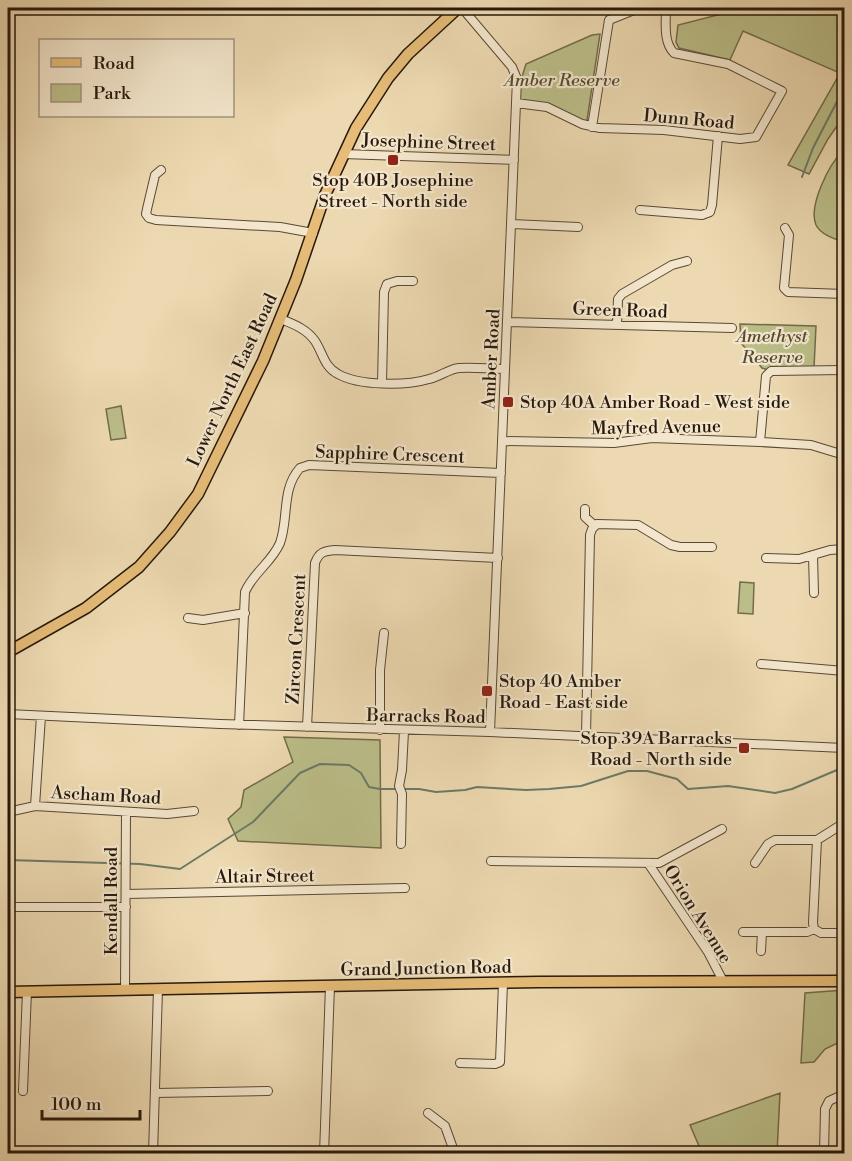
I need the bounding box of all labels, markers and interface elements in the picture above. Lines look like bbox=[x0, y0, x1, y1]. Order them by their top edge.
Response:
legend bbox=[39, 39, 234, 117]
text: Road bbox=[93, 52, 136, 75]
park label: Amber Reserve bbox=[502, 69, 620, 92]
text: Park bbox=[93, 82, 132, 105]
street label: Dunn Road bbox=[643, 104, 736, 135]
street label: Josephine Street bbox=[360, 129, 497, 156]
marker: Stop 40B Josephine Street - North side bbox=[386, 153, 400, 167]
place label: Stop 40B Josephine Street - North side bbox=[312, 169, 474, 213]
street label: Lower North East Road bbox=[182, 289, 283, 471]
street label: Green Road bbox=[572, 297, 669, 324]
street label: Amber Road bbox=[477, 307, 506, 411]
park label: Amethyst Reserve bbox=[735, 325, 809, 369]
place label: Stop 40A Amber Road - West side bbox=[520, 391, 790, 414]
marker: Stop 40A Amber Road - West side bbox=[501, 395, 515, 409]
street label: Mayfred Avenue bbox=[591, 415, 721, 440]
street label: Sapphire Crescent bbox=[315, 440, 466, 469]
street label: Zircon Crescent bbox=[282, 572, 311, 705]
place label: Stop 40 Amber Road - East side bbox=[499, 670, 628, 714]
marker: Stop 40 Amber Road - East side bbox=[480, 684, 494, 698]
street label: Barracks Road bbox=[365, 704, 487, 729]
place label: Stop 39A Barracks Road - North side bbox=[581, 727, 732, 771]
marker: Stop 39A Barracks Road - North side bbox=[737, 741, 751, 755]
street label: Ascham Road bbox=[49, 781, 162, 810]
street label: Kendall Road bbox=[100, 846, 123, 955]
street label: Orion Avenue bbox=[658, 861, 737, 968]
street label: Altair Street bbox=[214, 864, 316, 889]
street label: Grand Junction Road bbox=[340, 955, 513, 981]
scale bar bbox=[42, 1083, 140, 1121]
text: 100 m bbox=[51, 1093, 102, 1116]

